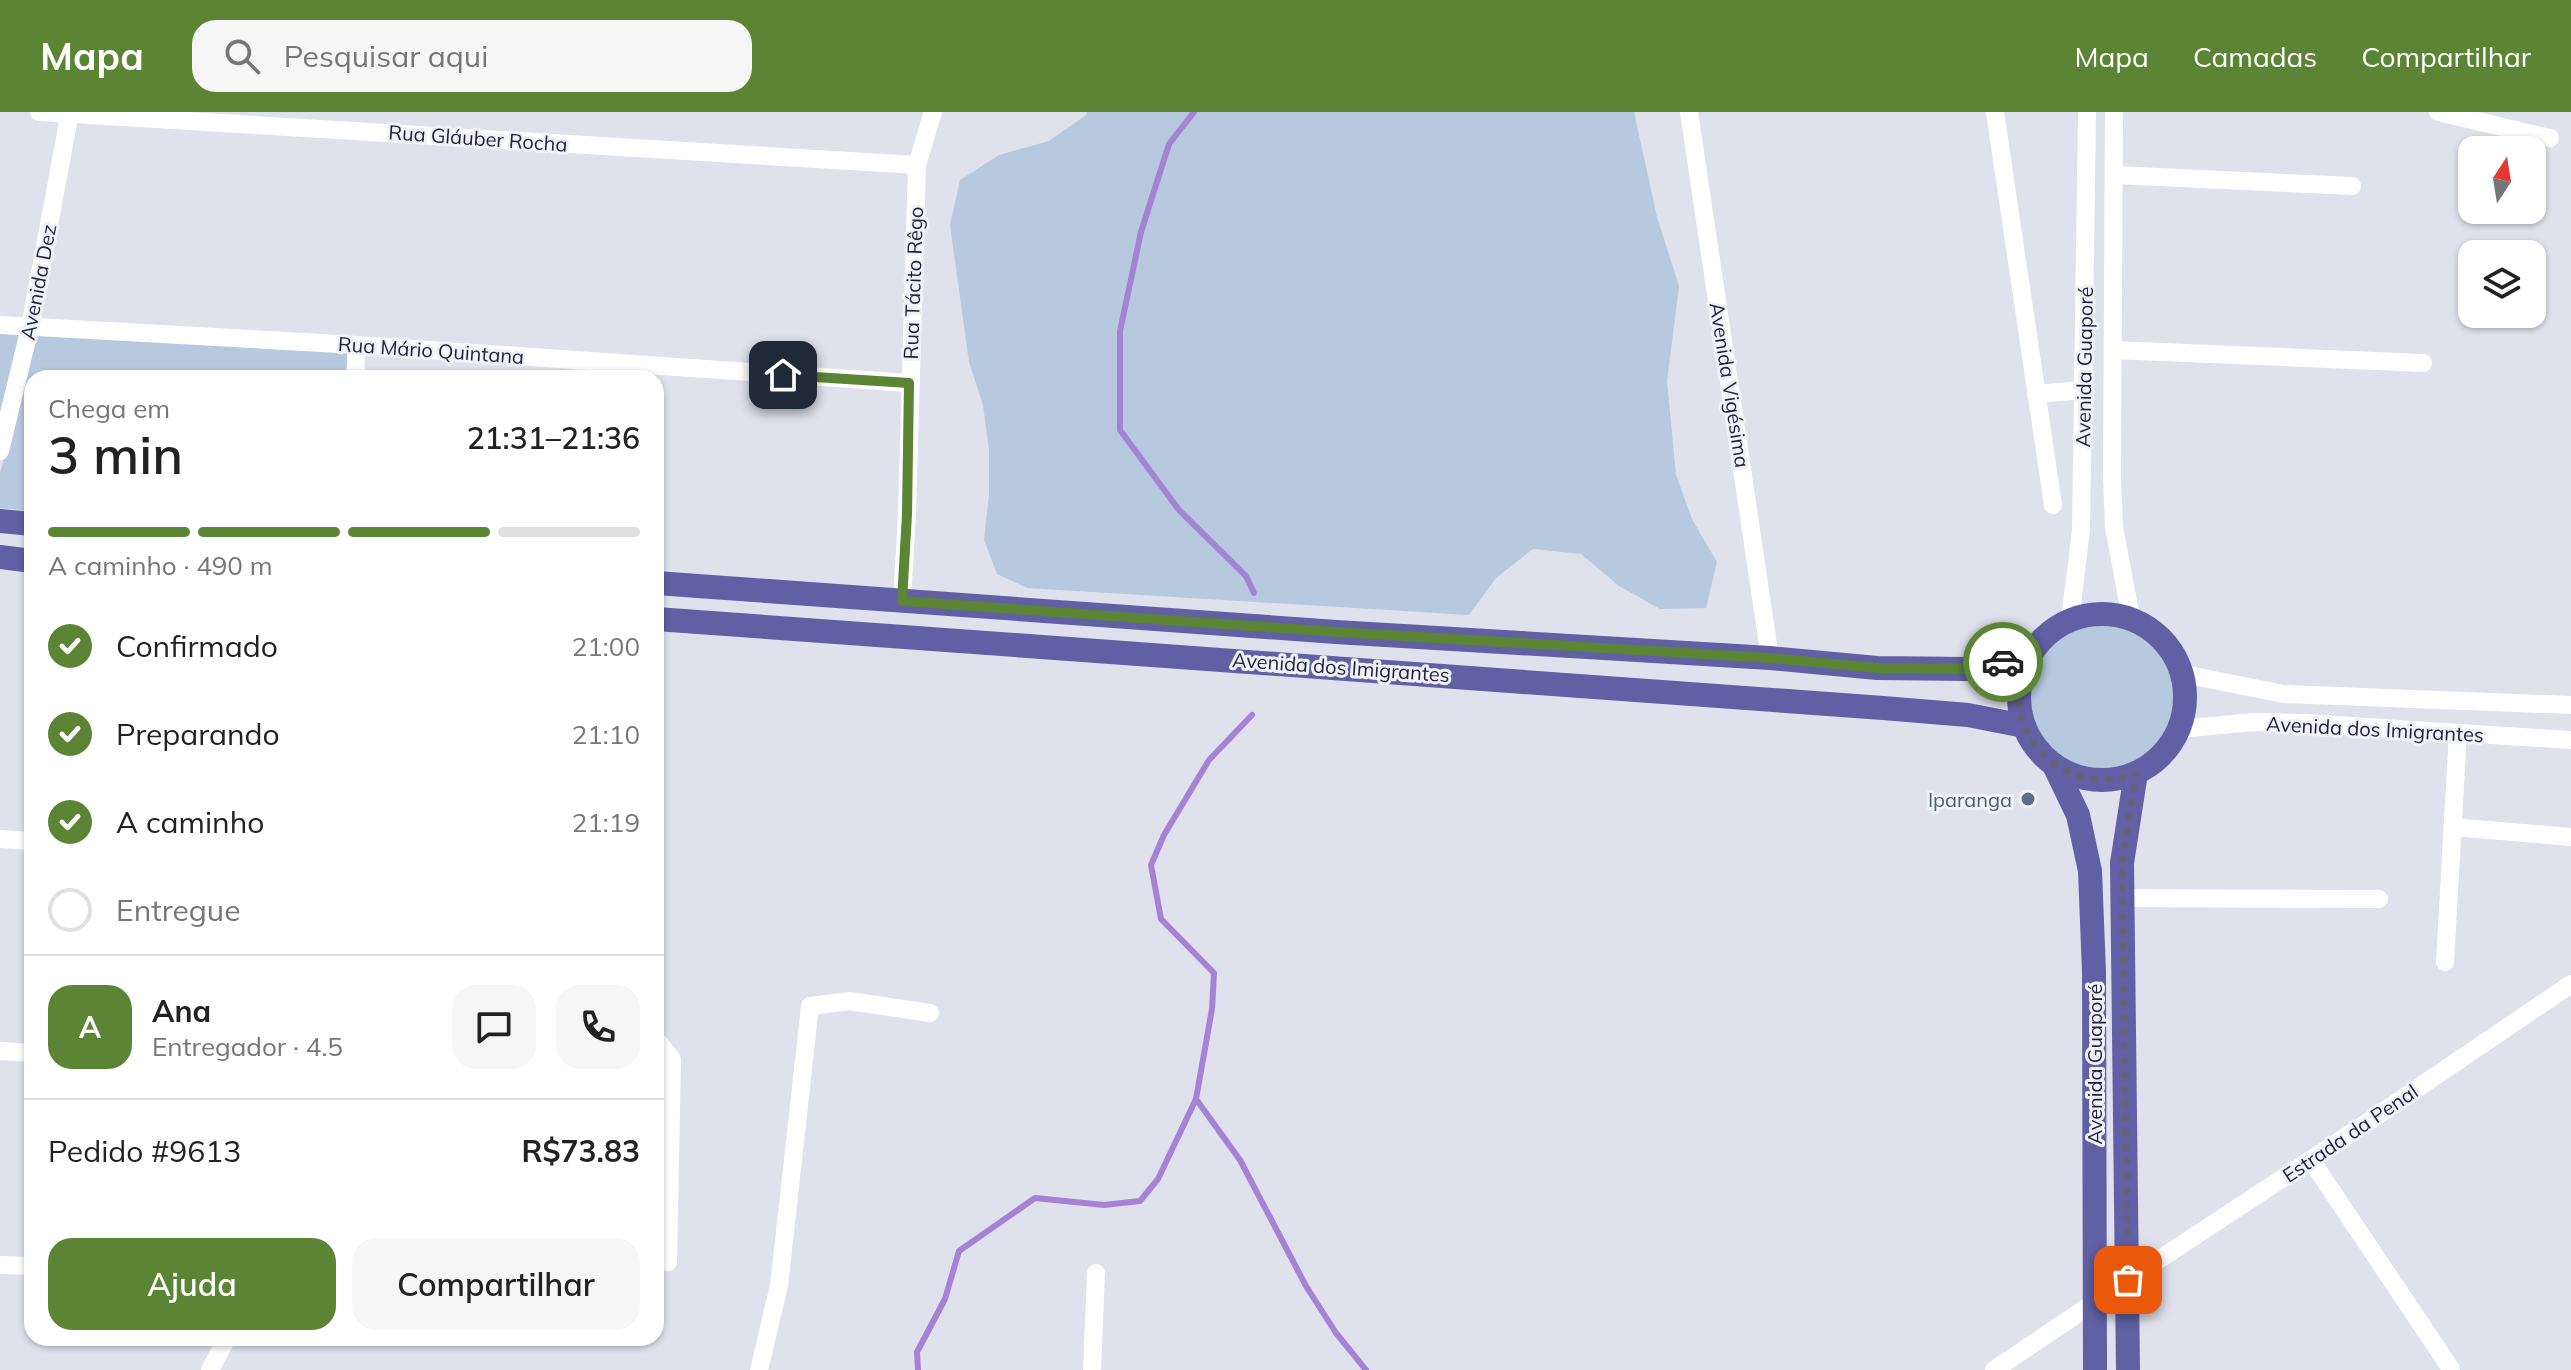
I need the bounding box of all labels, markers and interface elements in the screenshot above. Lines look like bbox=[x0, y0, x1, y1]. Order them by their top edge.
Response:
search box bbox=[192, 20, 752, 92]
text: Mapa bbox=[40, 32, 144, 80]
icon: search bbox=[220, 34, 264, 78]
text: Pesquisar aqui bbox=[284, 37, 488, 75]
text: Mapa bbox=[2074, 39, 2149, 74]
text: Camadas bbox=[2193, 39, 2317, 74]
text: Compartilhar bbox=[2361, 39, 2531, 74]
street label: Rua Gláuber Rocha bbox=[388, 119, 568, 157]
north arrow bbox=[2458, 136, 2546, 224]
map controls bbox=[2458, 136, 2546, 328]
street label: Rua Tácito Rêgo bbox=[898, 206, 928, 360]
street label: Avenida Dez bbox=[15, 222, 61, 342]
button: layers bbox=[2458, 240, 2546, 328]
street label: Avenida Guaporé bbox=[2070, 286, 2098, 448]
street label: Avenida Vigésima bbox=[1705, 301, 1755, 469]
street label: Rua Mário Quintana bbox=[337, 331, 525, 369]
pin bbox=[749, 341, 817, 409]
icon: home bbox=[761, 353, 805, 397]
text: Chega em bbox=[48, 392, 170, 425]
text: 21:31–21:36 bbox=[467, 419, 640, 457]
text: 3 min bbox=[48, 422, 183, 487]
text: A caminho · 490 m bbox=[48, 549, 273, 582]
courier bbox=[1963, 622, 2043, 702]
icon: check bbox=[48, 624, 92, 668]
text: Confirmado bbox=[116, 627, 278, 665]
text: 21:00 bbox=[572, 630, 640, 663]
icon: car bbox=[1981, 640, 2025, 684]
street label: Avenida dos Imigrantes bbox=[1231, 647, 1451, 687]
street label: Avenida dos Imigrantes bbox=[2266, 711, 2484, 747]
icon: check bbox=[48, 712, 92, 756]
text: Preparando bbox=[116, 715, 280, 753]
text: 21:10 bbox=[572, 718, 640, 751]
place label: Iparanga bbox=[1928, 787, 2012, 812]
marker: Iparanga bbox=[2019, 790, 2037, 808]
icon: check bbox=[48, 800, 92, 844]
text: A caminho bbox=[116, 803, 264, 841]
text: 21:19 bbox=[572, 806, 640, 839]
text: Entregue bbox=[116, 891, 240, 929]
street label: Avenida Guaporé bbox=[2082, 984, 2107, 1144]
button: chat bbox=[452, 985, 536, 1069]
button: phone bbox=[556, 985, 640, 1069]
text: Ana bbox=[152, 992, 211, 1030]
text: A bbox=[79, 1008, 101, 1046]
text: Entregador · 4.5 bbox=[152, 1030, 343, 1063]
street label: Estrada da Penal bbox=[2278, 1078, 2422, 1188]
text: Pedido #9613 bbox=[48, 1132, 241, 1170]
text: R$73.83 bbox=[522, 1132, 640, 1170]
button: Ajuda bbox=[48, 1238, 336, 1330]
button: Compartilhar bbox=[352, 1238, 640, 1330]
pin bbox=[2094, 1246, 2162, 1314]
icon: bag bbox=[2106, 1258, 2150, 1302]

